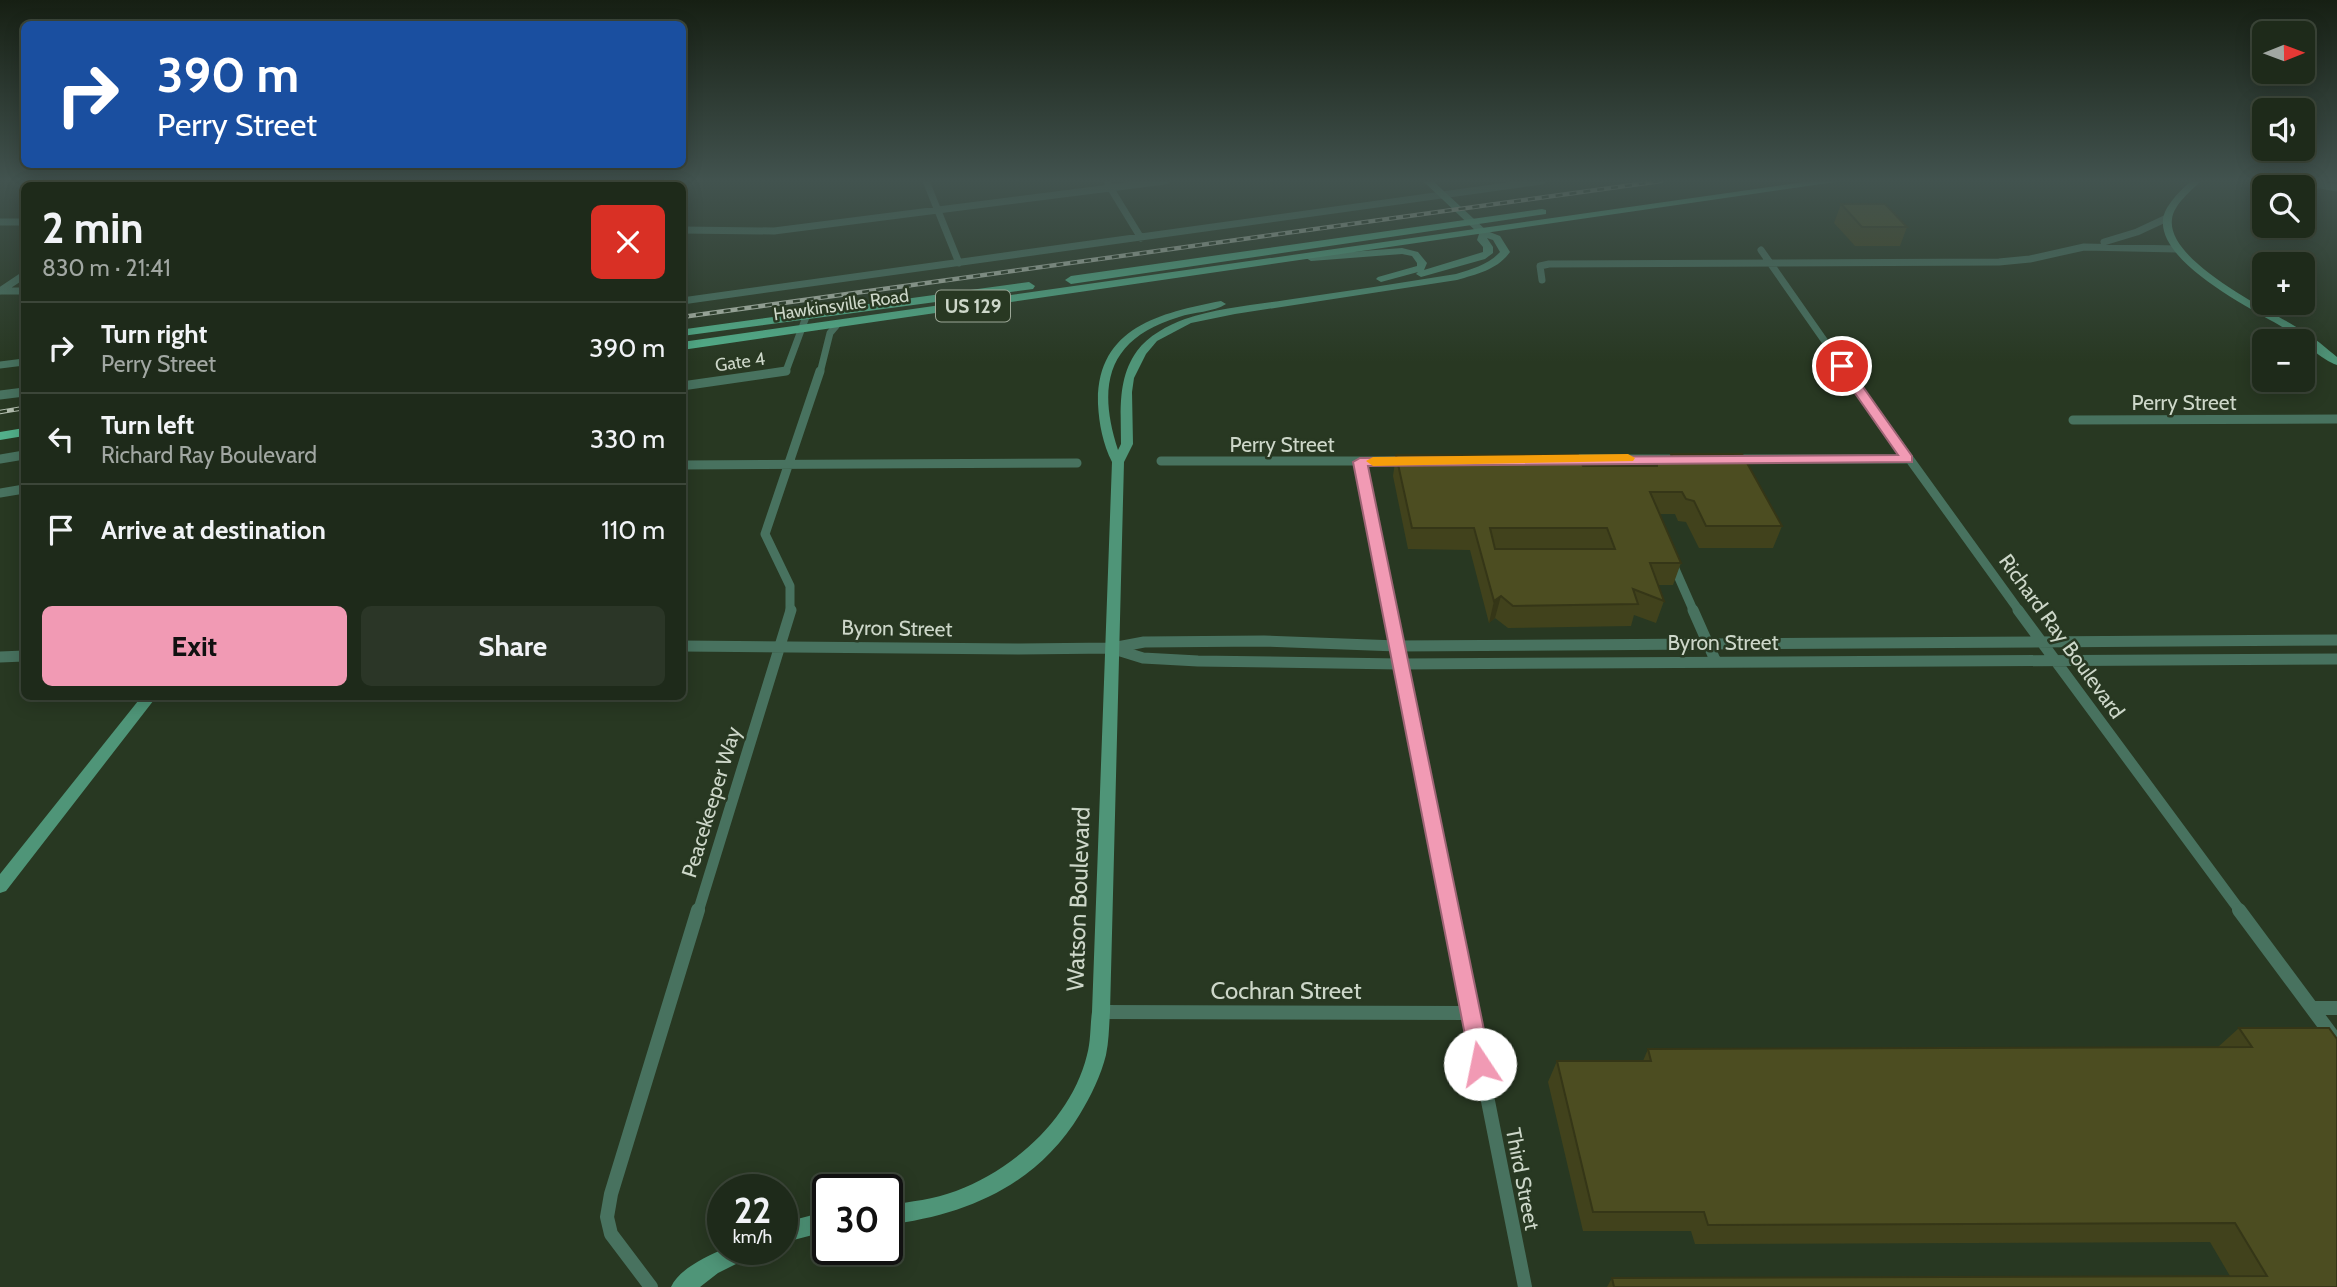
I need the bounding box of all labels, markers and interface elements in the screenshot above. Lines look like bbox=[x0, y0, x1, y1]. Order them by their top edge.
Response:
north arrow bbox=[2252, 21, 2315, 84]
map controls bbox=[2252, 21, 2315, 392]
text: 390 m bbox=[157, 45, 299, 104]
icon: right bbox=[42, 49, 133, 140]
button: sound bbox=[2252, 98, 2315, 161]
text: Perry Street bbox=[157, 105, 317, 144]
button: search bbox=[2252, 175, 2315, 238]
text: 2 min bbox=[42, 202, 143, 254]
button: close bbox=[591, 205, 665, 279]
button: + bbox=[2252, 252, 2315, 315]
text: 830 m · 21:41 bbox=[42, 254, 171, 282]
street label: Hawkinsville Road bbox=[772, 285, 910, 325]
road number: US 129 bbox=[936, 290, 1010, 322]
text: Turn right bbox=[101, 318, 207, 350]
icon: right bbox=[42, 329, 80, 367]
button: − bbox=[2252, 329, 2315, 392]
text: 390 m bbox=[589, 332, 665, 364]
pin bbox=[1812, 336, 1872, 396]
icon: arrive bbox=[1823, 347, 1861, 385]
street label: Gate 4 bbox=[714, 348, 766, 376]
text: Perry Street bbox=[101, 350, 216, 378]
street label: Perry Street bbox=[2131, 390, 2237, 415]
text: Turn left bbox=[101, 409, 194, 441]
icon: left bbox=[42, 420, 80, 458]
text: 330 m bbox=[590, 423, 665, 455]
street label: Perry Street bbox=[1229, 432, 1335, 457]
text: Richard Ray Boulevard bbox=[101, 441, 317, 469]
icon: arrive bbox=[42, 511, 80, 549]
text: Arrive at destination bbox=[101, 514, 326, 546]
text: 110 m bbox=[601, 514, 665, 546]
street label: Richard Ray Boulevard bbox=[1994, 549, 2130, 723]
button: Exit bbox=[42, 606, 347, 686]
button: Share bbox=[361, 606, 665, 686]
street label: Byron Street bbox=[841, 615, 953, 641]
street label: Byron Street bbox=[1667, 630, 1779, 655]
street label: Peacekeeper Way bbox=[676, 723, 746, 880]
street label: Watson Boulevard bbox=[1060, 806, 1096, 992]
street label: Cochran Street bbox=[1211, 976, 1362, 1005]
position arrow bbox=[1443, 1027, 1517, 1101]
street label: Third Street bbox=[1501, 1126, 1545, 1232]
speed limit sign: 30 bbox=[812, 1174, 903, 1265]
text: 22 bbox=[734, 1189, 771, 1232]
text: km/h bbox=[733, 1226, 772, 1248]

